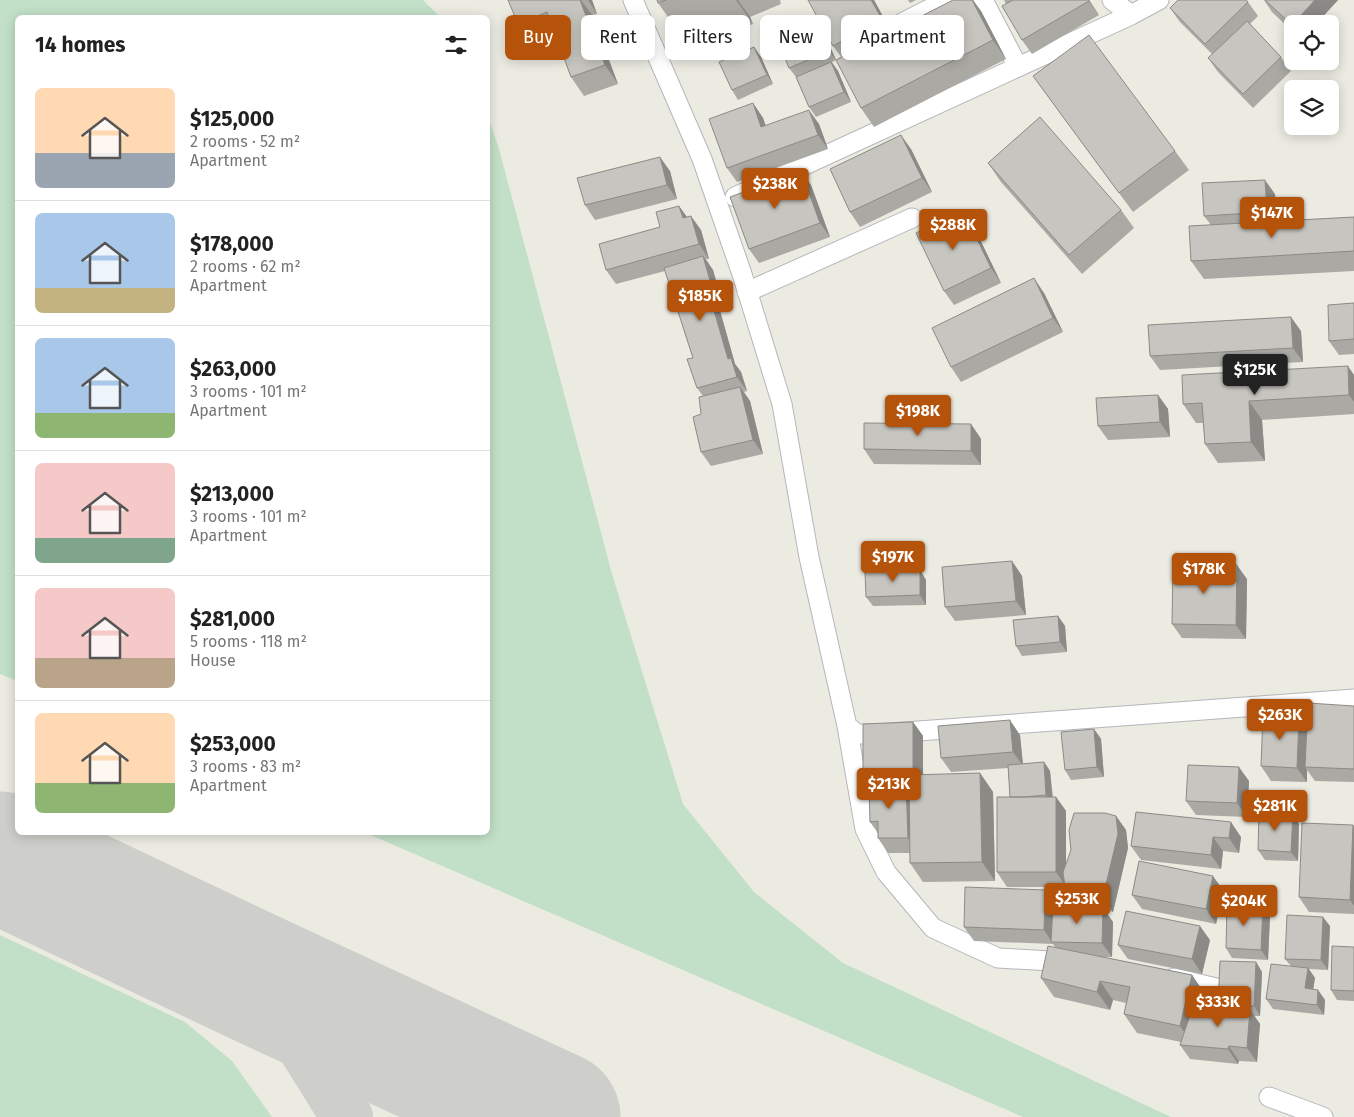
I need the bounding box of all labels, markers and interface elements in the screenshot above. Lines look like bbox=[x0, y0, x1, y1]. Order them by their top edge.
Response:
chip: Buy bbox=[505, 15, 571, 60]
chip: Rent bbox=[581, 15, 655, 60]
chip: Filters bbox=[665, 15, 750, 60]
chip: New bbox=[760, 15, 831, 60]
chip: Apartment bbox=[841, 15, 964, 60]
map controls bbox=[1284, 15, 1339, 135]
button: locate bbox=[1284, 15, 1339, 70]
icon: filters bbox=[442, 31, 470, 59]
text: 14 homes bbox=[35, 32, 125, 58]
button: layers bbox=[1284, 80, 1339, 135]
text: $125,000 bbox=[190, 106, 274, 132]
icon: home bbox=[75, 108, 135, 168]
text: 2 rooms · 52 m² bbox=[190, 132, 300, 151]
text: Apartment bbox=[190, 151, 267, 170]
pin: $238K bbox=[740, 168, 810, 210]
text: $238K bbox=[753, 174, 797, 193]
pin: $147K bbox=[1237, 196, 1307, 239]
text: $147K bbox=[1251, 203, 1293, 222]
pin: $288K bbox=[918, 208, 988, 251]
text: $288K bbox=[930, 215, 976, 234]
text: $178,000 bbox=[190, 231, 274, 257]
icon: home bbox=[75, 233, 135, 293]
text: 2 rooms · 62 m² bbox=[190, 257, 301, 276]
text: Apartment bbox=[190, 276, 267, 295]
pin: $185K bbox=[665, 280, 735, 322]
text: $185K bbox=[678, 286, 722, 305]
pin: $125K bbox=[1220, 354, 1290, 396]
text: $263,000 bbox=[190, 356, 276, 382]
icon: home bbox=[75, 358, 135, 418]
text: $125K bbox=[1234, 360, 1276, 379]
text: 3 rooms · 101 m² bbox=[190, 382, 307, 401]
pin: $198K bbox=[883, 394, 953, 437]
text: Apartment bbox=[190, 401, 267, 420]
text: $198K bbox=[896, 401, 940, 420]
text: $213,000 bbox=[190, 481, 274, 507]
icon: home bbox=[75, 483, 135, 543]
text: 3 rooms · 101 m² bbox=[190, 507, 307, 526]
text: Apartment bbox=[190, 526, 267, 545]
pin: $197K bbox=[858, 540, 928, 583]
text: $197K bbox=[872, 547, 914, 566]
pin: $178K bbox=[1169, 552, 1239, 595]
text: $178K bbox=[1183, 559, 1225, 578]
text: $281,000 bbox=[190, 606, 275, 632]
icon: home bbox=[75, 608, 135, 668]
text: 5 rooms · 118 m² bbox=[190, 632, 307, 651]
text: House bbox=[190, 651, 236, 670]
pin: $263K bbox=[1245, 698, 1315, 741]
text: $263K bbox=[1258, 705, 1302, 724]
text: $253,000 bbox=[190, 731, 276, 757]
icon: home bbox=[75, 733, 135, 793]
text: 3 rooms · 83 m² bbox=[190, 757, 301, 776]
pin: $213K bbox=[854, 768, 924, 810]
text: $213K bbox=[868, 774, 910, 793]
text: Apartment bbox=[190, 776, 267, 795]
pin: $281K bbox=[1240, 790, 1310, 832]
text: $281K bbox=[1253, 796, 1297, 815]
pin: $253K bbox=[1042, 882, 1112, 925]
pin: $204K bbox=[1209, 884, 1279, 927]
text: $253K bbox=[1055, 889, 1099, 908]
text: $204K bbox=[1221, 891, 1267, 910]
pin: $333K bbox=[1183, 986, 1253, 1028]
text: $333K bbox=[1196, 992, 1240, 1011]

